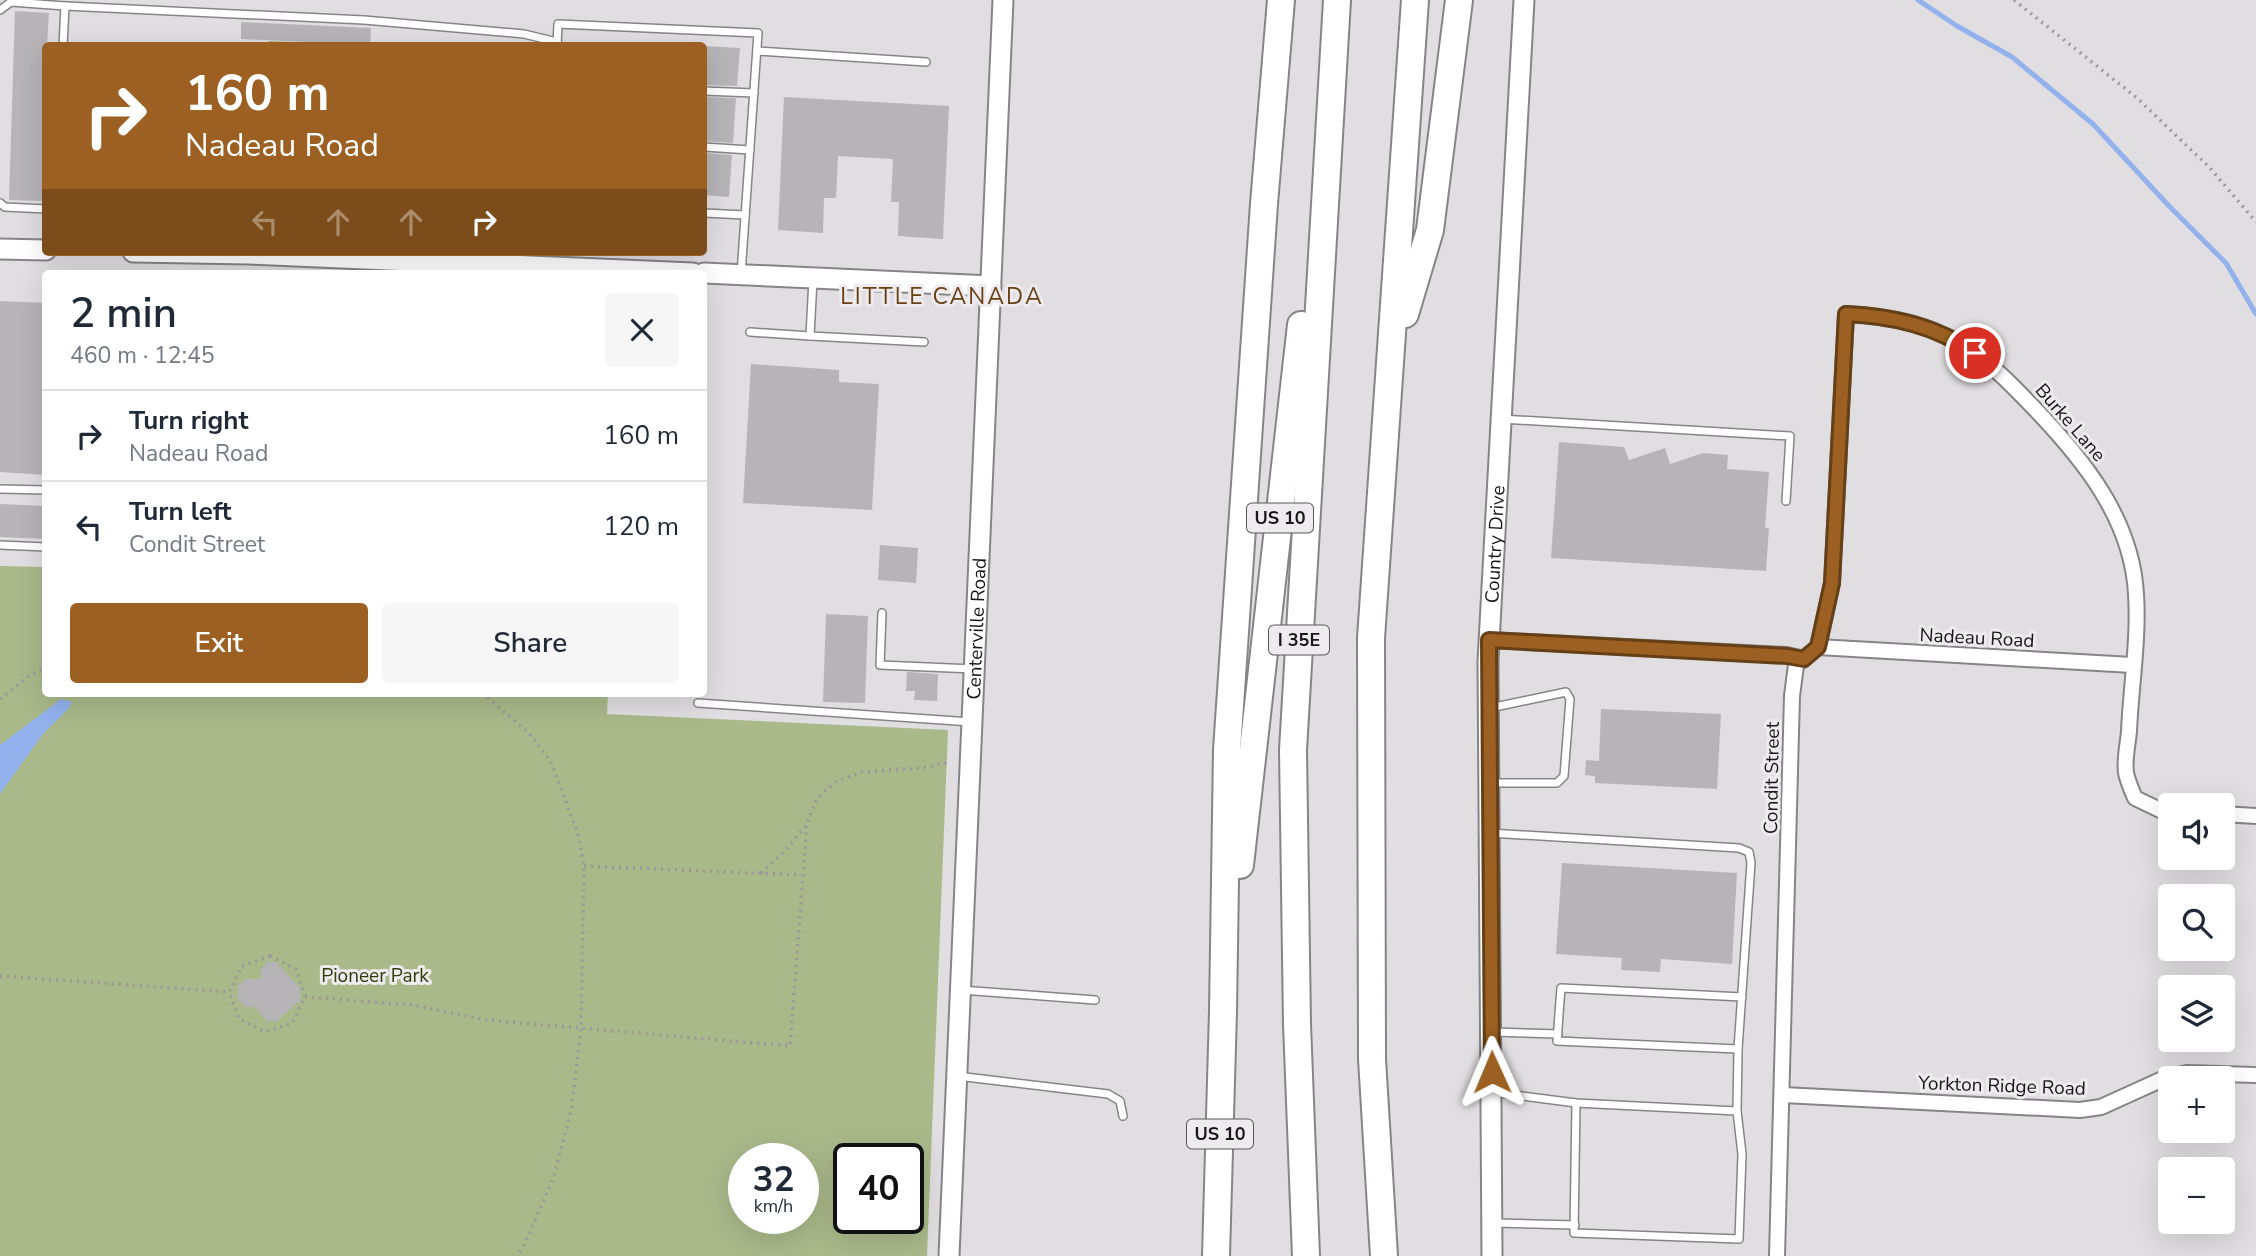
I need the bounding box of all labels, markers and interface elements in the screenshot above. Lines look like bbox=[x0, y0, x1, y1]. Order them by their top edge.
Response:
text: 160 m bbox=[185, 60, 329, 127]
icon: right bbox=[70, 70, 161, 161]
text: Nadeau Road bbox=[185, 124, 379, 167]
icon: left bbox=[246, 203, 284, 241]
icon: ahead bbox=[319, 203, 357, 241]
icon: ahead bbox=[392, 203, 430, 241]
icon: right bbox=[465, 203, 503, 241]
district label: LITTLE CANADA bbox=[840, 281, 1044, 312]
text: 2 min bbox=[70, 285, 177, 342]
button: close bbox=[605, 293, 679, 367]
pin bbox=[1945, 323, 2005, 383]
icon: arrive bbox=[1956, 334, 1994, 372]
text: 460 m · 12:45 bbox=[70, 340, 215, 371]
street label: Burke Lane bbox=[2029, 378, 2111, 467]
text: Turn right bbox=[129, 403, 248, 438]
icon: right bbox=[70, 417, 108, 455]
text: 160 m bbox=[603, 418, 679, 453]
text: Nadeau Road bbox=[129, 438, 268, 469]
street label: Country Drive bbox=[1479, 485, 1512, 604]
text: Turn left bbox=[129, 494, 232, 529]
road number: US 10 bbox=[1247, 504, 1313, 532]
icon: left bbox=[70, 508, 108, 546]
text: 120 m bbox=[603, 509, 679, 544]
text: Condit Street bbox=[129, 529, 265, 560]
street label: Centerville Road bbox=[961, 557, 993, 700]
button: Exit bbox=[70, 603, 368, 683]
button: Share bbox=[382, 603, 679, 683]
street label: Nadeau Road bbox=[1919, 622, 2035, 654]
road number: I 35E bbox=[1269, 626, 1329, 654]
street label: Condit Street bbox=[1758, 721, 1786, 834]
map controls bbox=[2158, 793, 2235, 1234]
button: sound bbox=[2158, 793, 2235, 870]
button: search bbox=[2158, 884, 2235, 961]
park label: Pioneer Park bbox=[321, 963, 429, 989]
button: layers bbox=[2158, 975, 2235, 1052]
position arrow bbox=[1455, 1035, 1529, 1109]
button: + bbox=[2158, 1066, 2235, 1143]
street label: Yorkton Ridge Road bbox=[1917, 1070, 2086, 1102]
road number: US 10 bbox=[1187, 1120, 1253, 1148]
speed limit sign: 40 bbox=[833, 1143, 924, 1234]
text: 32 bbox=[752, 1156, 795, 1203]
button: − bbox=[2158, 1157, 2235, 1234]
text: km/h bbox=[754, 1194, 793, 1218]

